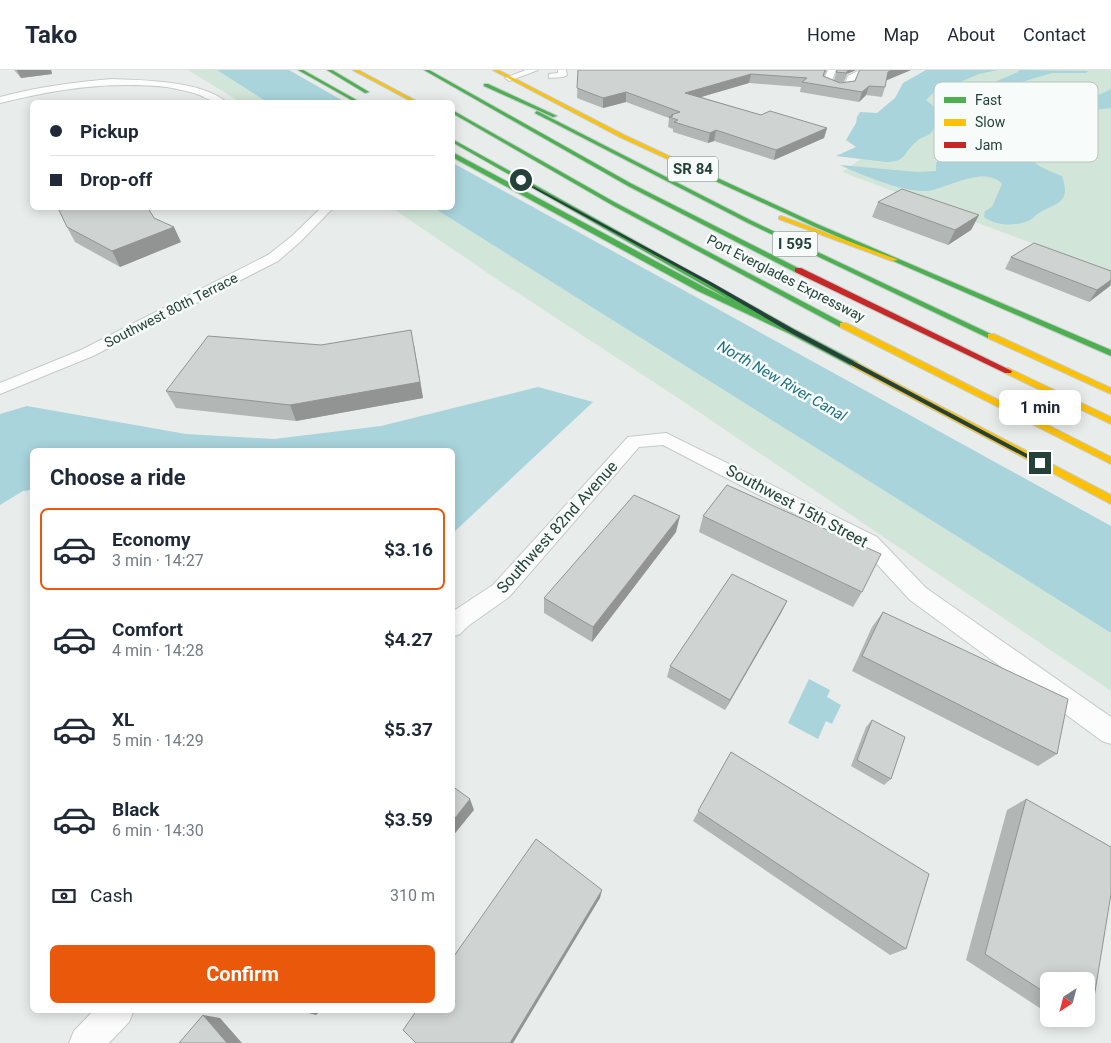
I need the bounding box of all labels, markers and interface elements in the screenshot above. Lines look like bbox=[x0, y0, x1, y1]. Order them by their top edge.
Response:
text: Tako bbox=[25, 21, 77, 49]
text: Home bbox=[807, 24, 856, 45]
text: Map bbox=[884, 24, 919, 45]
text: About bbox=[947, 24, 995, 45]
text: Contact bbox=[1023, 24, 1086, 45]
legend bbox=[934, 82, 1098, 162]
text: Fast bbox=[975, 92, 1002, 108]
text: Slow bbox=[975, 114, 1006, 130]
text: Pickup bbox=[80, 120, 139, 143]
text: Jam bbox=[975, 137, 1003, 153]
road number: SR 84 bbox=[668, 156, 718, 182]
text: Drop-off bbox=[80, 168, 152, 191]
route start bbox=[510, 169, 532, 191]
street label: Port Everglades Expressway bbox=[704, 231, 868, 325]
road number: I 595 bbox=[772, 232, 818, 256]
street label: Southwest 80th Terrace bbox=[102, 269, 240, 351]
water label: North New River Canal bbox=[714, 337, 850, 425]
callout: 1 min bbox=[999, 390, 1081, 426]
text: 1 min bbox=[1020, 398, 1060, 417]
route end bbox=[1029, 452, 1051, 474]
street label: Southwest 82nd Avenue bbox=[493, 457, 621, 597]
street label: Southwest 15th Street bbox=[723, 461, 871, 551]
text: Choose a ride bbox=[50, 465, 186, 490]
icon: car bbox=[52, 527, 97, 572]
text: Economy bbox=[112, 528, 191, 551]
text: $3.16 bbox=[384, 538, 433, 561]
text: 3 min · 14:27 bbox=[112, 551, 204, 570]
icon: car bbox=[52, 617, 97, 662]
text: Comfort bbox=[112, 618, 183, 641]
text: $4.27 bbox=[384, 628, 433, 651]
text: 4 min · 14:28 bbox=[112, 641, 204, 660]
icon: car bbox=[52, 707, 97, 752]
text: XL bbox=[112, 708, 134, 731]
text: $5.37 bbox=[384, 718, 433, 741]
text: 5 min · 14:29 bbox=[112, 731, 204, 750]
icon: car bbox=[52, 797, 97, 842]
text: Black bbox=[112, 798, 159, 821]
text: $3.59 bbox=[384, 808, 433, 831]
text: 6 min · 14:30 bbox=[112, 821, 204, 840]
icon: cash bbox=[50, 882, 78, 910]
text: Cash bbox=[90, 884, 133, 907]
text: 310 m bbox=[390, 886, 435, 905]
button: Confirm bbox=[50, 945, 435, 1003]
north arrow bbox=[1040, 972, 1095, 1028]
map controls bbox=[1040, 972, 1095, 1027]

